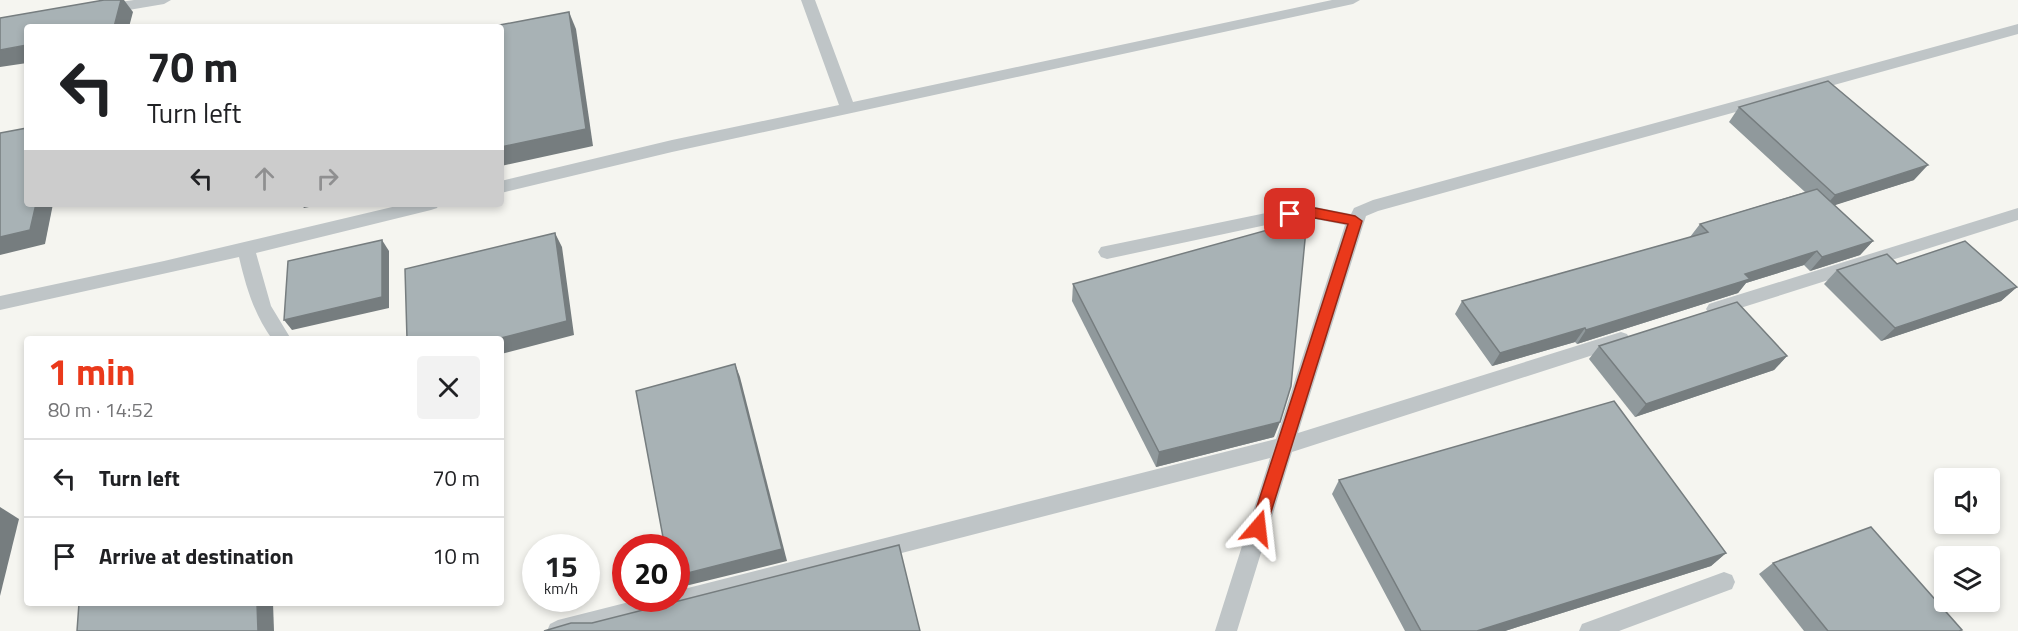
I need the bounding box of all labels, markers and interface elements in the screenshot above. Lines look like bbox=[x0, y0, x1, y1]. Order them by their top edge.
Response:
text: 70 m bbox=[147, 34, 239, 98]
icon: left bbox=[48, 48, 126, 126]
text: Turn left bbox=[147, 92, 241, 133]
icon: left bbox=[185, 162, 218, 195]
icon: ahead bbox=[248, 162, 281, 195]
icon: right bbox=[311, 162, 344, 195]
pin bbox=[1264, 188, 1315, 239]
icon: arrive bbox=[1273, 197, 1306, 230]
text: 1 min bbox=[48, 344, 135, 399]
button: close bbox=[417, 356, 480, 419]
text: 80 m · 14:52 bbox=[48, 394, 154, 425]
text: Turn left bbox=[99, 461, 180, 495]
text: 70 m bbox=[432, 461, 480, 495]
icon: left bbox=[48, 462, 81, 495]
map controls bbox=[1934, 468, 2000, 612]
button: sound bbox=[1934, 468, 2000, 534]
position arrow bbox=[1226, 496, 1290, 560]
speed limit sign: 20 bbox=[612, 534, 690, 612]
text: Arrive at destination bbox=[99, 539, 294, 573]
text: 10 m bbox=[432, 539, 480, 573]
icon: arrive bbox=[48, 540, 81, 573]
text: 15 bbox=[544, 543, 578, 589]
button: layers bbox=[1934, 546, 2000, 612]
text: km/h bbox=[544, 577, 578, 600]

